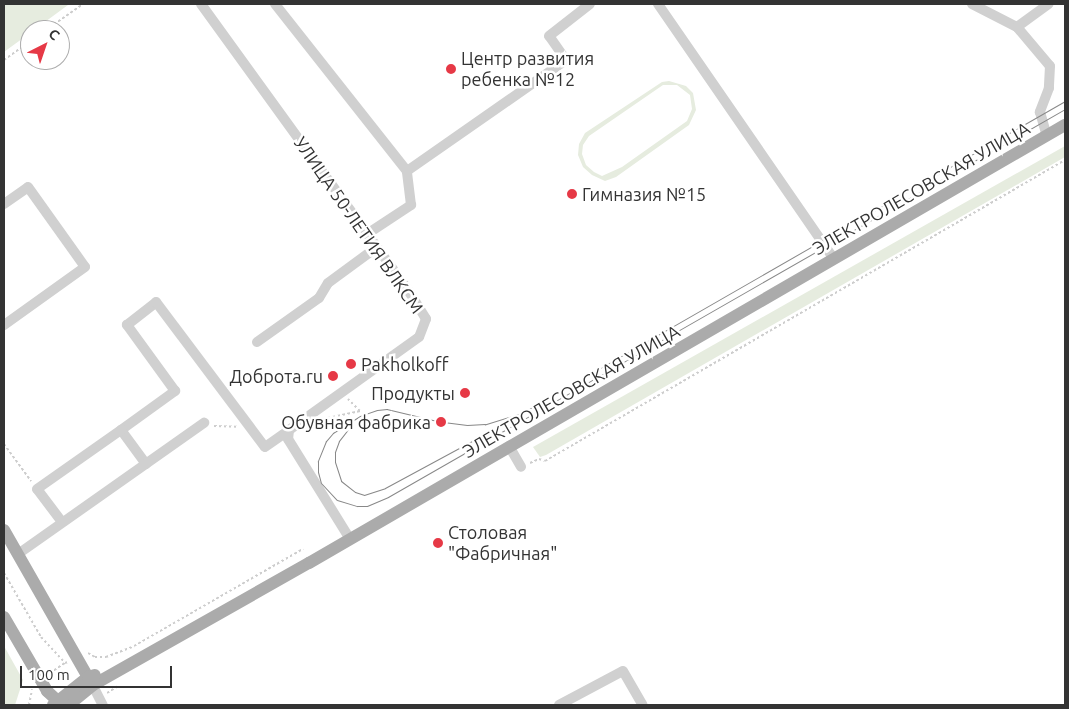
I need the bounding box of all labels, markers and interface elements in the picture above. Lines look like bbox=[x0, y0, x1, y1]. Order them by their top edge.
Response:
north arrow bbox=[20, 20, 70, 70]
text: С bbox=[46, 25, 63, 43]
place label: Центр развития ребенка №12 bbox=[461, 48, 594, 90]
marker: Центр развития ребенка №12 bbox=[445, 63, 457, 75]
street label: ЭЛЕКТРОЛЕСОВСКАЯ УЛИЦА bbox=[809, 117, 1033, 259]
street label: УЛИЦА 50-ЛЕТИЯ ВЛКСМ bbox=[290, 133, 428, 317]
place label: Гимназия №15 bbox=[582, 183, 706, 205]
marker: Гимназия №15 bbox=[566, 188, 578, 200]
street label: ЭЛЕКТРОЛЕСОВСКАЯ УЛИЦА bbox=[459, 320, 683, 462]
place label: Pakholkoff bbox=[361, 353, 448, 375]
marker: Pakholkoff bbox=[345, 358, 357, 370]
place label: Доброта.ru bbox=[230, 365, 323, 387]
marker: Доброта.ru bbox=[327, 370, 339, 382]
place label: Продукты bbox=[371, 382, 455, 404]
marker: Продукты bbox=[459, 387, 471, 399]
place label: Обувная фабрика bbox=[281, 411, 431, 433]
marker: Обувная фабрика bbox=[435, 416, 447, 428]
place label: Столовая "Фабричная" bbox=[448, 522, 557, 564]
marker: Столовая "Фабричная" bbox=[432, 537, 444, 549]
scale bar bbox=[22, 656, 175, 688]
text: 100 m bbox=[28, 666, 70, 683]

